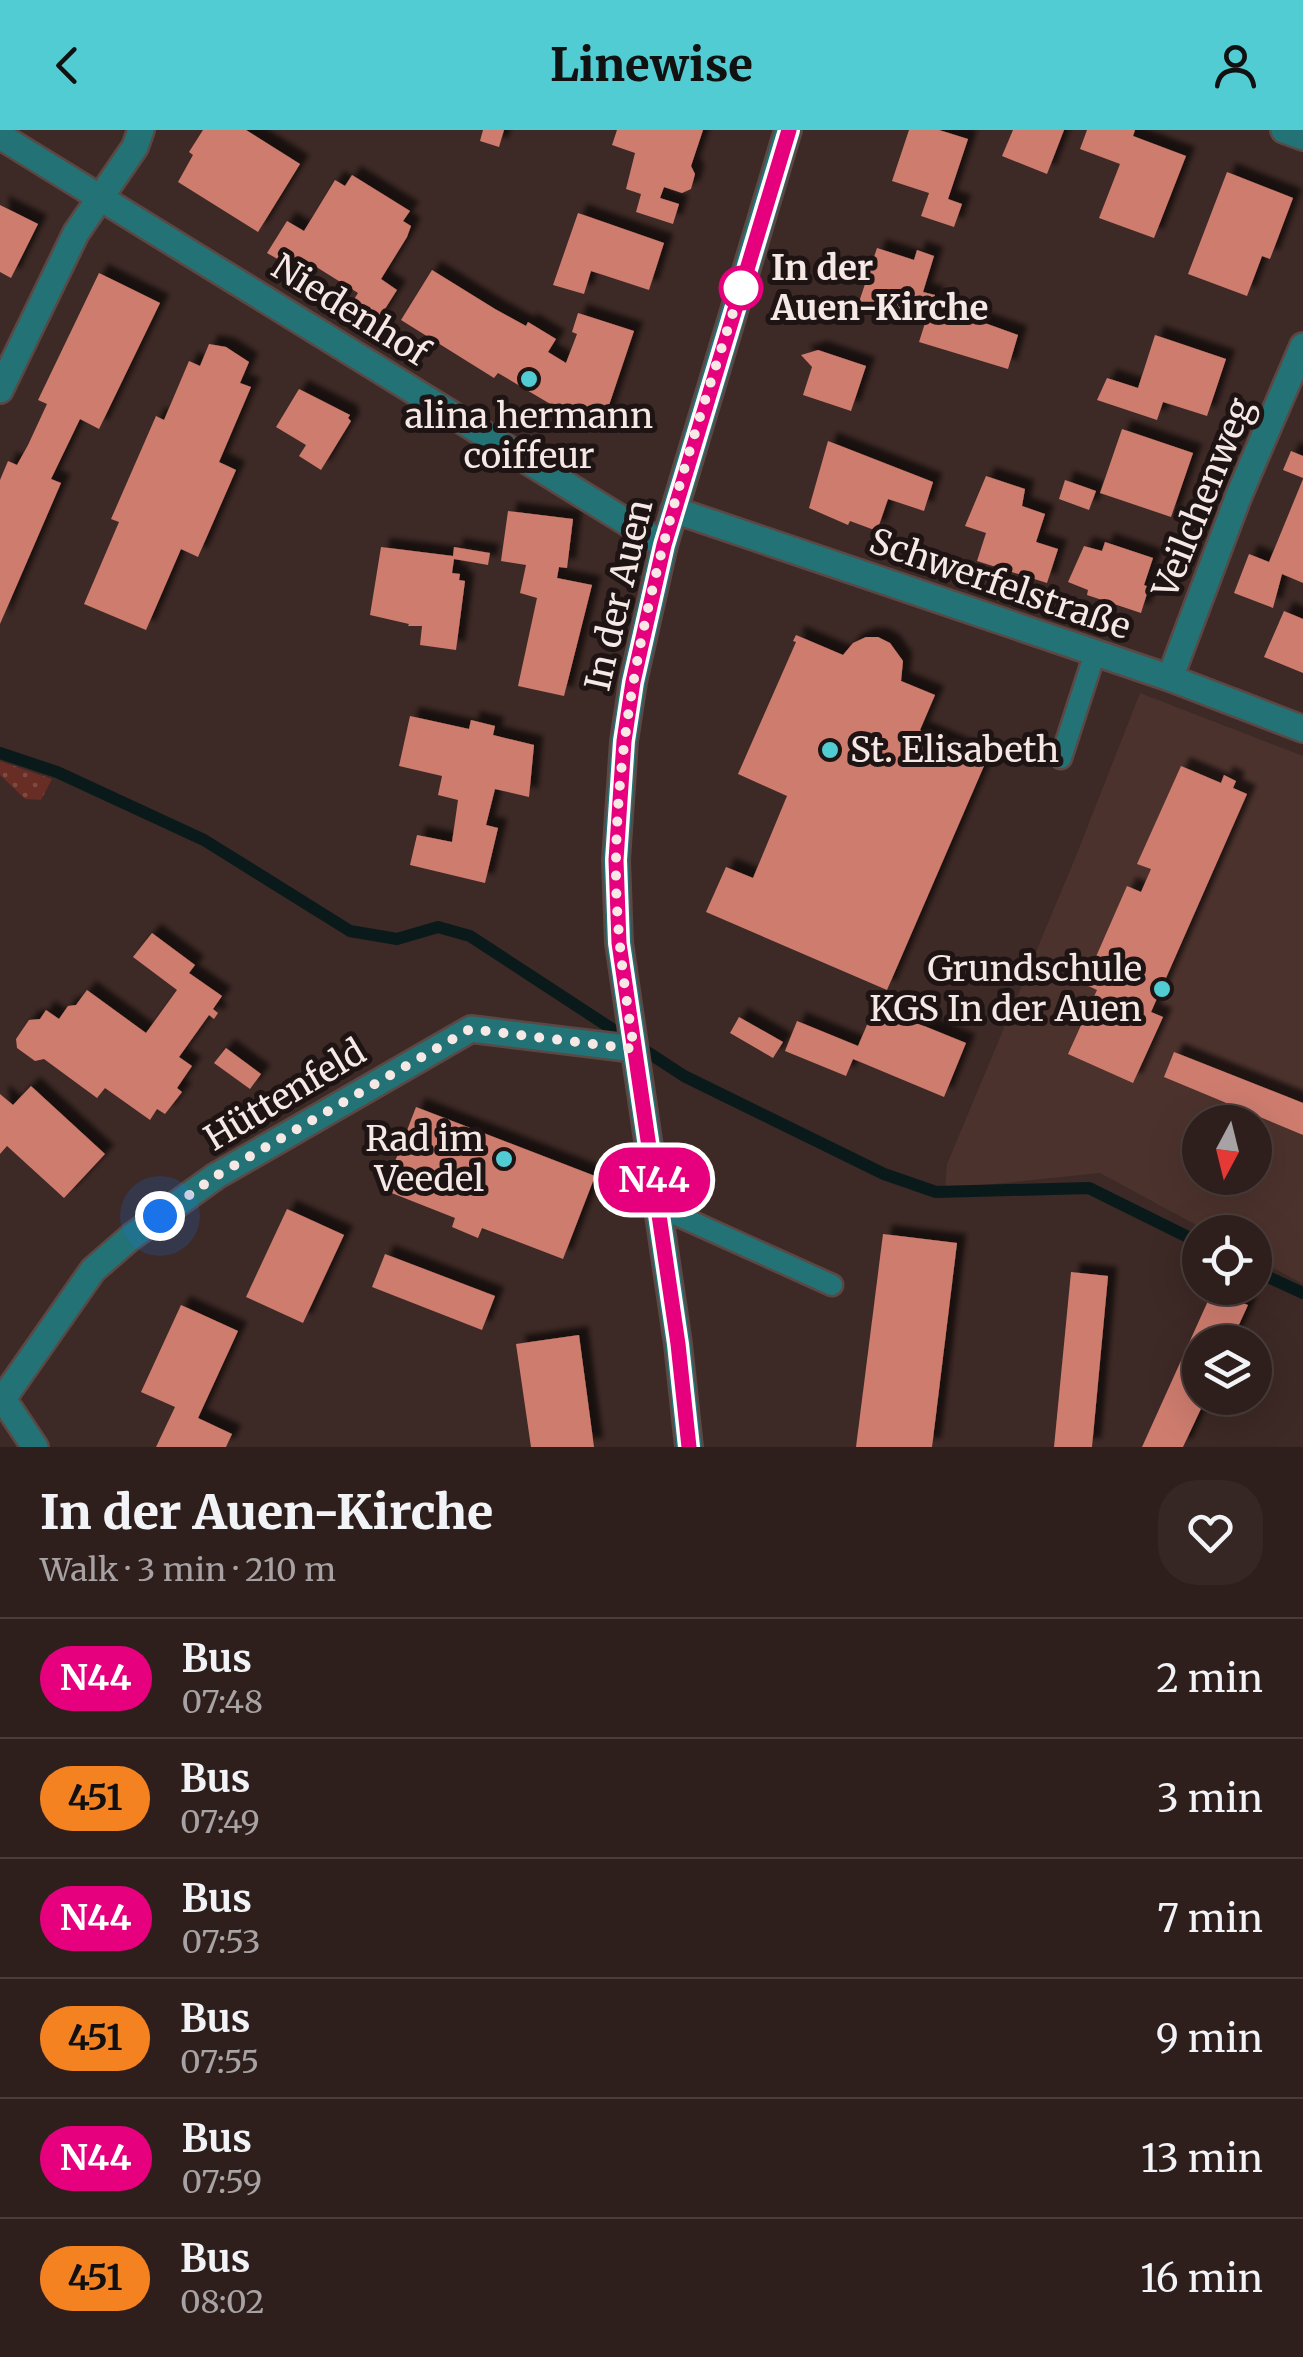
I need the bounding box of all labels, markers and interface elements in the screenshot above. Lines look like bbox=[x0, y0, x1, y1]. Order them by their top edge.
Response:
text: Linewise bbox=[550, 37, 753, 93]
icon: back bbox=[40, 38, 95, 93]
icon: person bbox=[1208, 38, 1263, 93]
street label: Niedenhof bbox=[264, 245, 438, 376]
place label: In der Auen-Kirche bbox=[770, 246, 989, 330]
marker: In der Auen-Kirche bbox=[720, 267, 762, 309]
marker: alina hermann coiffeur bbox=[518, 368, 540, 390]
street label: Veilchenweg bbox=[1143, 392, 1263, 605]
place label: alina hermann coiffeur bbox=[405, 394, 653, 478]
street label: In der Auen bbox=[576, 495, 662, 695]
street label: Schwerfelstraße bbox=[864, 519, 1136, 649]
place label: St. Elisabeth bbox=[850, 728, 1059, 772]
marker: St. Elisabeth bbox=[819, 739, 841, 761]
place label: Grundschule KGS In der Auen bbox=[869, 947, 1142, 1031]
marker: Grundschule KGS In der Auen bbox=[1151, 978, 1173, 1000]
street label: Hüttenfeld bbox=[197, 1030, 373, 1160]
north arrow bbox=[1182, 1105, 1272, 1195]
map controls bbox=[1182, 1105, 1272, 1415]
place label: Rad im Veedel bbox=[365, 1117, 484, 1201]
marker: Rad im Veedel bbox=[493, 1148, 515, 1170]
line badge: N44 bbox=[596, 1148, 712, 1212]
text: N44 bbox=[618, 1158, 690, 1202]
your location bbox=[135, 1191, 185, 1241]
button: locate bbox=[1182, 1215, 1272, 1305]
button: layers bbox=[1182, 1325, 1272, 1415]
button: heart bbox=[1158, 1480, 1263, 1585]
text: In der Auen-Kirche bbox=[40, 1482, 493, 1542]
text: Walk · 3 min · 210 m bbox=[40, 1550, 336, 1590]
text: Bus bbox=[182, 1635, 252, 1682]
text: 2 min bbox=[1156, 1655, 1263, 1702]
text: N44 bbox=[60, 1656, 132, 1700]
text: 07:48 bbox=[182, 1682, 263, 1722]
text: Bus bbox=[180, 1755, 250, 1802]
text: 3 min bbox=[1157, 1775, 1263, 1822]
text: 451 bbox=[68, 1776, 122, 1820]
text: 07:49 bbox=[180, 1802, 260, 1842]
text: Bus bbox=[182, 1875, 252, 1922]
text: 7 min bbox=[1157, 1895, 1263, 1942]
text: N44 bbox=[60, 1896, 132, 1940]
text: 07:53 bbox=[182, 1922, 261, 1962]
text: Bus bbox=[180, 1995, 250, 2042]
text: 9 min bbox=[1156, 2015, 1263, 2062]
text: 451 bbox=[68, 2016, 122, 2060]
text: 07:55 bbox=[180, 2042, 259, 2082]
text: Bus bbox=[182, 2115, 252, 2162]
text: 13 min bbox=[1141, 2135, 1263, 2182]
text: N44 bbox=[60, 2136, 132, 2180]
text: 07:59 bbox=[182, 2162, 262, 2202]
text: Bus bbox=[180, 2235, 250, 2282]
text: 16 min bbox=[1140, 2255, 1263, 2302]
text: 451 bbox=[68, 2256, 122, 2300]
text: 08:02 bbox=[180, 2282, 265, 2322]

